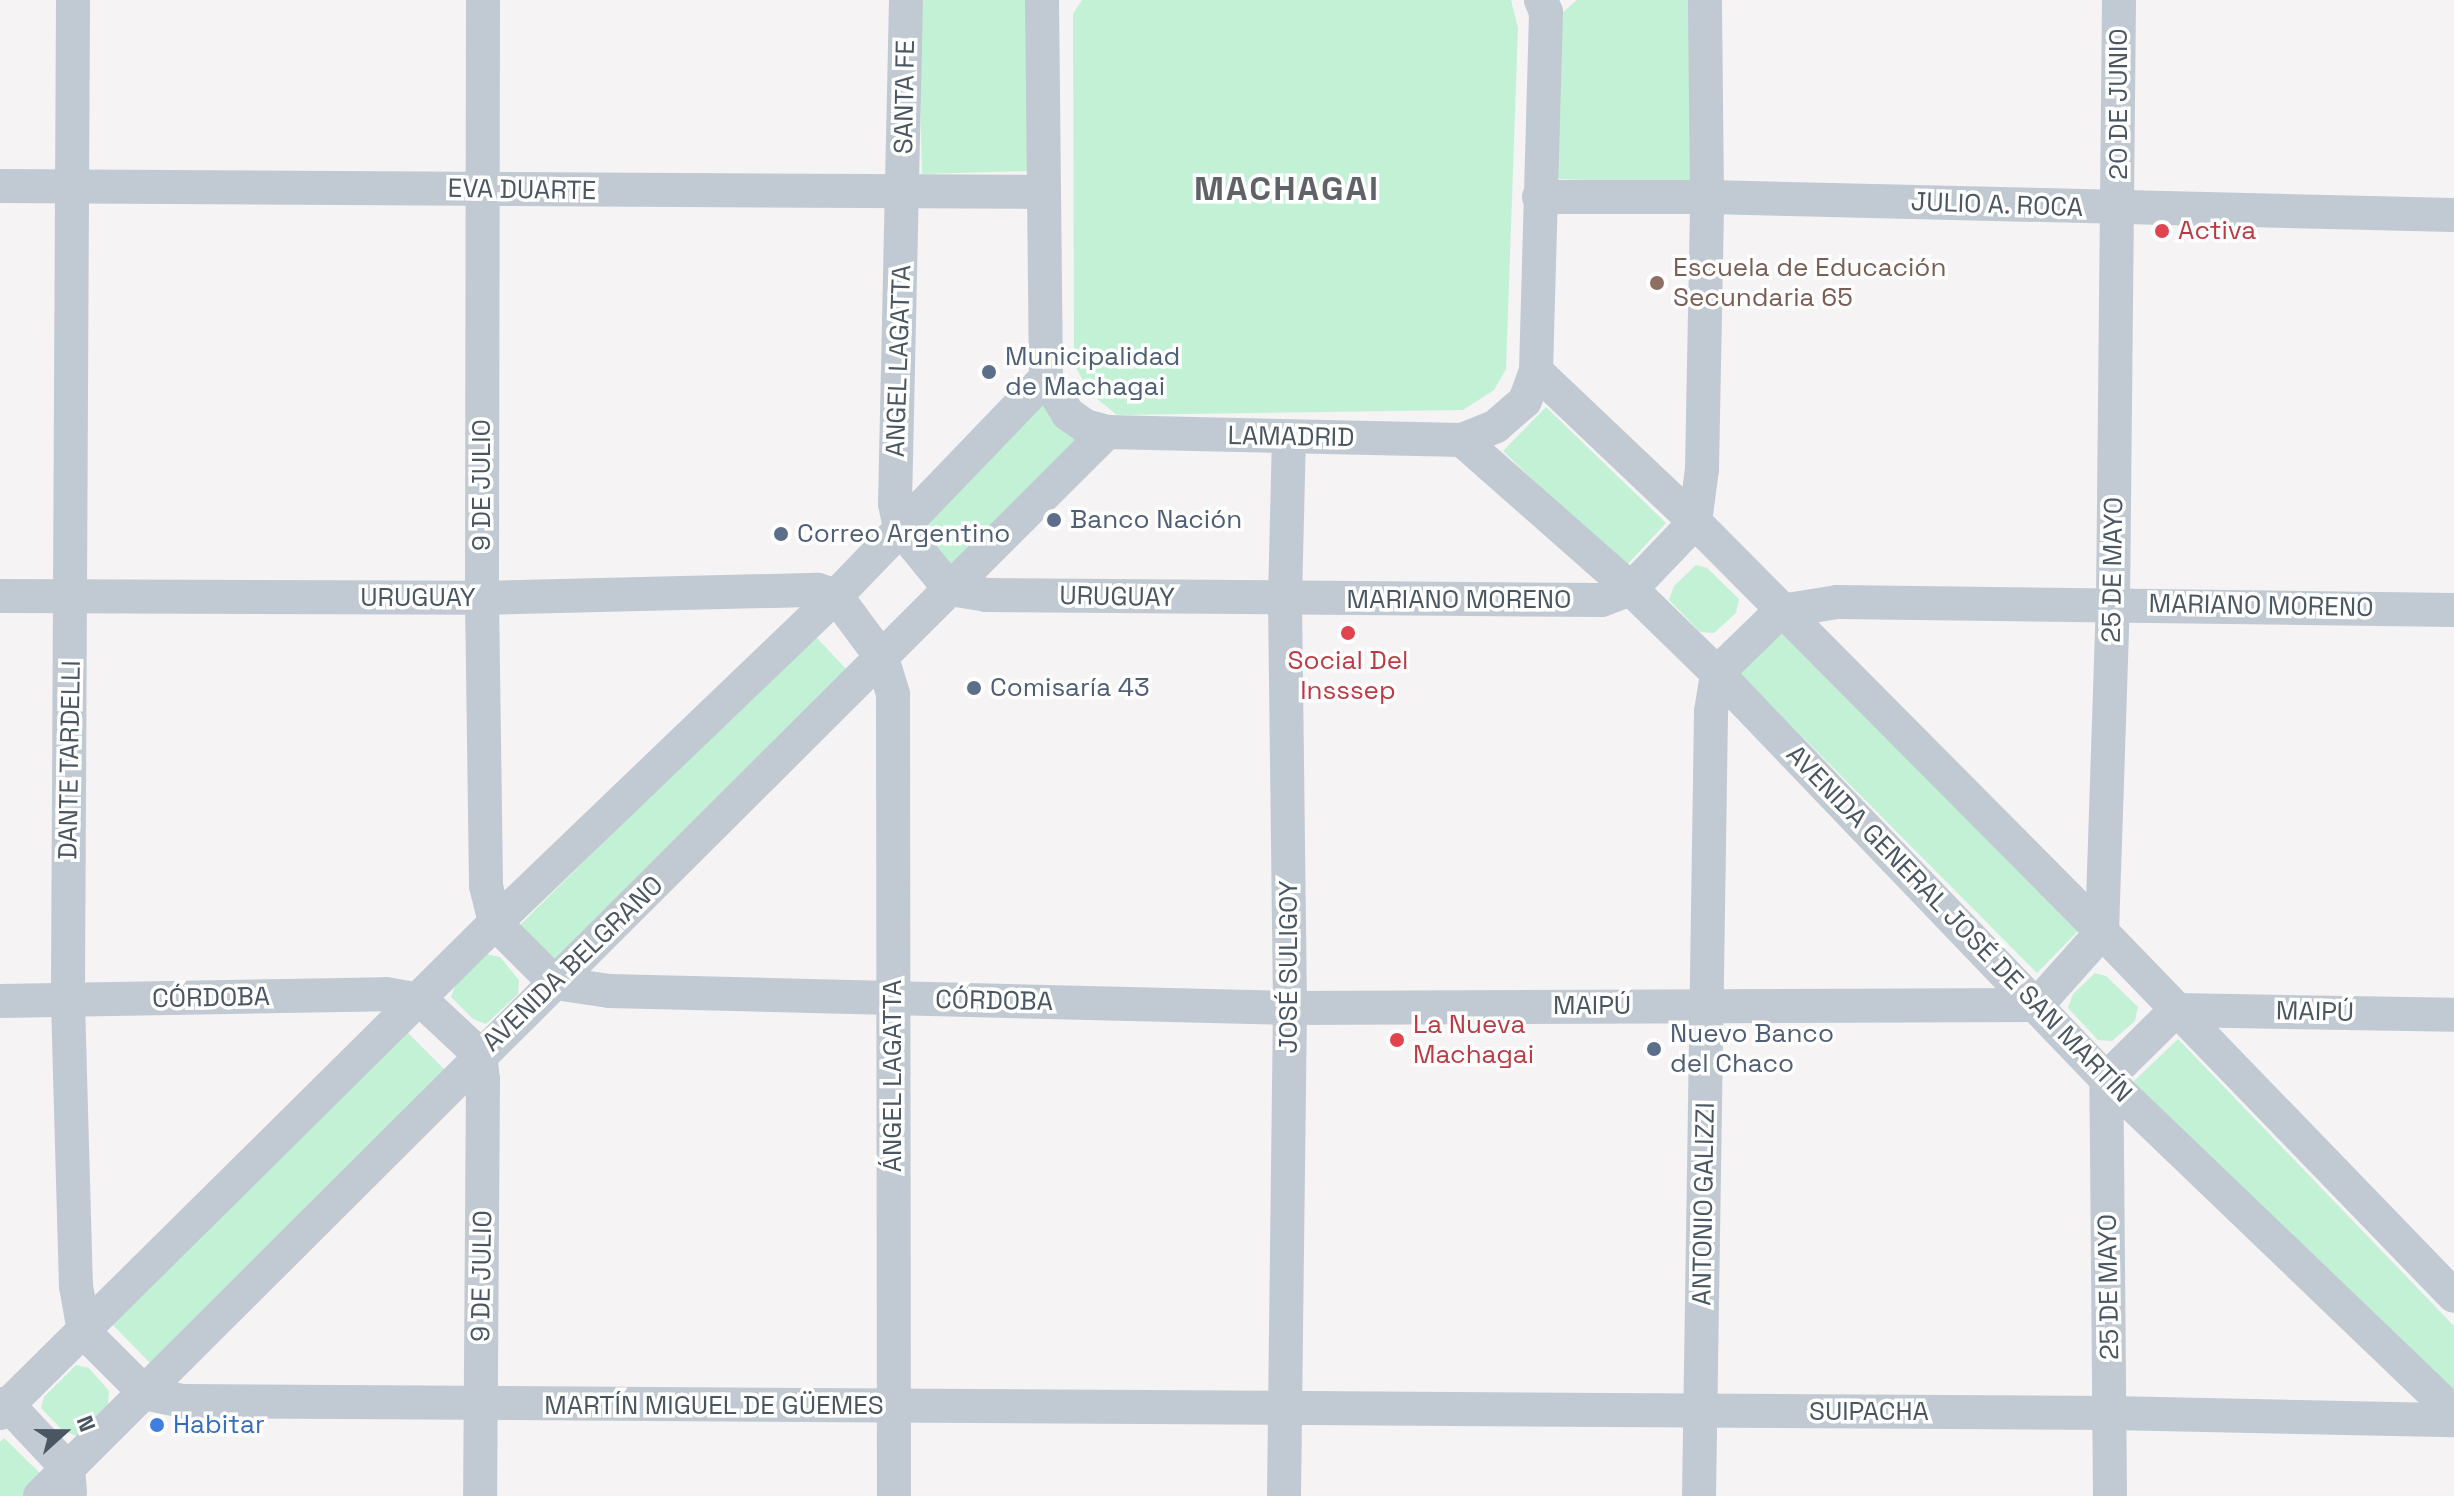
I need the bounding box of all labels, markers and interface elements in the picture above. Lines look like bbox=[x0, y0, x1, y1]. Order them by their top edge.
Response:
street label: 20 DE JUNIO bbox=[2103, 28, 2135, 180]
street label: SANTA FE bbox=[888, 39, 922, 155]
district label: MACHAGAI bbox=[1194, 169, 1380, 209]
street label: EVA DUARTE bbox=[447, 173, 597, 207]
street label: JULIO A. ROCA bbox=[1910, 186, 2084, 224]
place label: Activa bbox=[2178, 215, 2256, 247]
marker: Activa bbox=[2153, 222, 2171, 240]
place label: Escuela de Educación Secundaria 65 bbox=[1673, 252, 1946, 314]
street label: ANGEL LAGATTA bbox=[880, 264, 918, 458]
marker: Escuela de Educación Secundaria 65 bbox=[1648, 274, 1666, 292]
place label: Municipalidad de Machagai bbox=[1005, 341, 1180, 402]
marker: Municipalidad de Machagai bbox=[980, 363, 998, 381]
street label: 9 DE JULIO bbox=[466, 419, 498, 551]
street label: LAMADRID bbox=[1227, 420, 1355, 454]
street label: 25 DE MAYO bbox=[2096, 497, 2130, 643]
place label: Banco Nación bbox=[1070, 504, 1242, 536]
marker: Banco Nación bbox=[1045, 511, 1063, 529]
place label: Correo Argentino bbox=[797, 518, 1011, 550]
marker: Correo Argentino bbox=[772, 525, 790, 543]
street label: URUGUAY bbox=[1059, 580, 1175, 614]
street label: URUGUAY bbox=[360, 582, 476, 614]
street label: MARIANO MORENO bbox=[1347, 584, 1571, 616]
street label: MARIANO MORENO bbox=[2148, 588, 2374, 624]
marker: Social Del Insssep bbox=[1339, 624, 1357, 642]
place label: Social Del Insssep bbox=[1288, 645, 1408, 706]
street label: DANTE TARDELLI bbox=[53, 660, 87, 860]
place label: Comisaría 43 bbox=[990, 672, 1150, 704]
marker: Comisaría 43 bbox=[965, 679, 983, 697]
street label: AVENIDA GENERAL JOSÉ DE SAN MARTÍN bbox=[1779, 739, 2139, 1109]
street label: AVENIDA BELGRANO bbox=[476, 870, 670, 1058]
street label: JOSÉ SULIGOY bbox=[1273, 880, 1305, 1054]
street label: ÁNGEL LAGATTA bbox=[877, 979, 909, 1173]
street label: CÓRDOBA bbox=[152, 981, 270, 1015]
street label: CÓRDOBA bbox=[935, 984, 1053, 1018]
street label: MAIPÚ bbox=[1553, 990, 1631, 1022]
street label: MAIPÚ bbox=[2276, 996, 2354, 1028]
place label: La Nueva Machagai bbox=[1413, 1009, 1534, 1070]
place label: Nuevo Banco del Chaco bbox=[1670, 1018, 1834, 1080]
marker: La Nueva Machagai bbox=[1388, 1031, 1406, 1049]
marker: Nuevo Banco del Chaco bbox=[1645, 1040, 1663, 1058]
street label: ANTONIO GALIZZI bbox=[1687, 1102, 1721, 1306]
street label: 9 DE JULIO bbox=[465, 1210, 499, 1342]
street label: 25 DE MAYO bbox=[2092, 1214, 2126, 1360]
street label: MARTÍN MIGUEL DE GÜEMES bbox=[544, 1390, 884, 1422]
north arrow bbox=[24, 1392, 104, 1472]
street label: SUIPACHA bbox=[1809, 1396, 1929, 1428]
place label: Habitar bbox=[173, 1409, 265, 1441]
text: N bbox=[71, 1411, 102, 1435]
marker: Habitar bbox=[148, 1416, 166, 1434]

